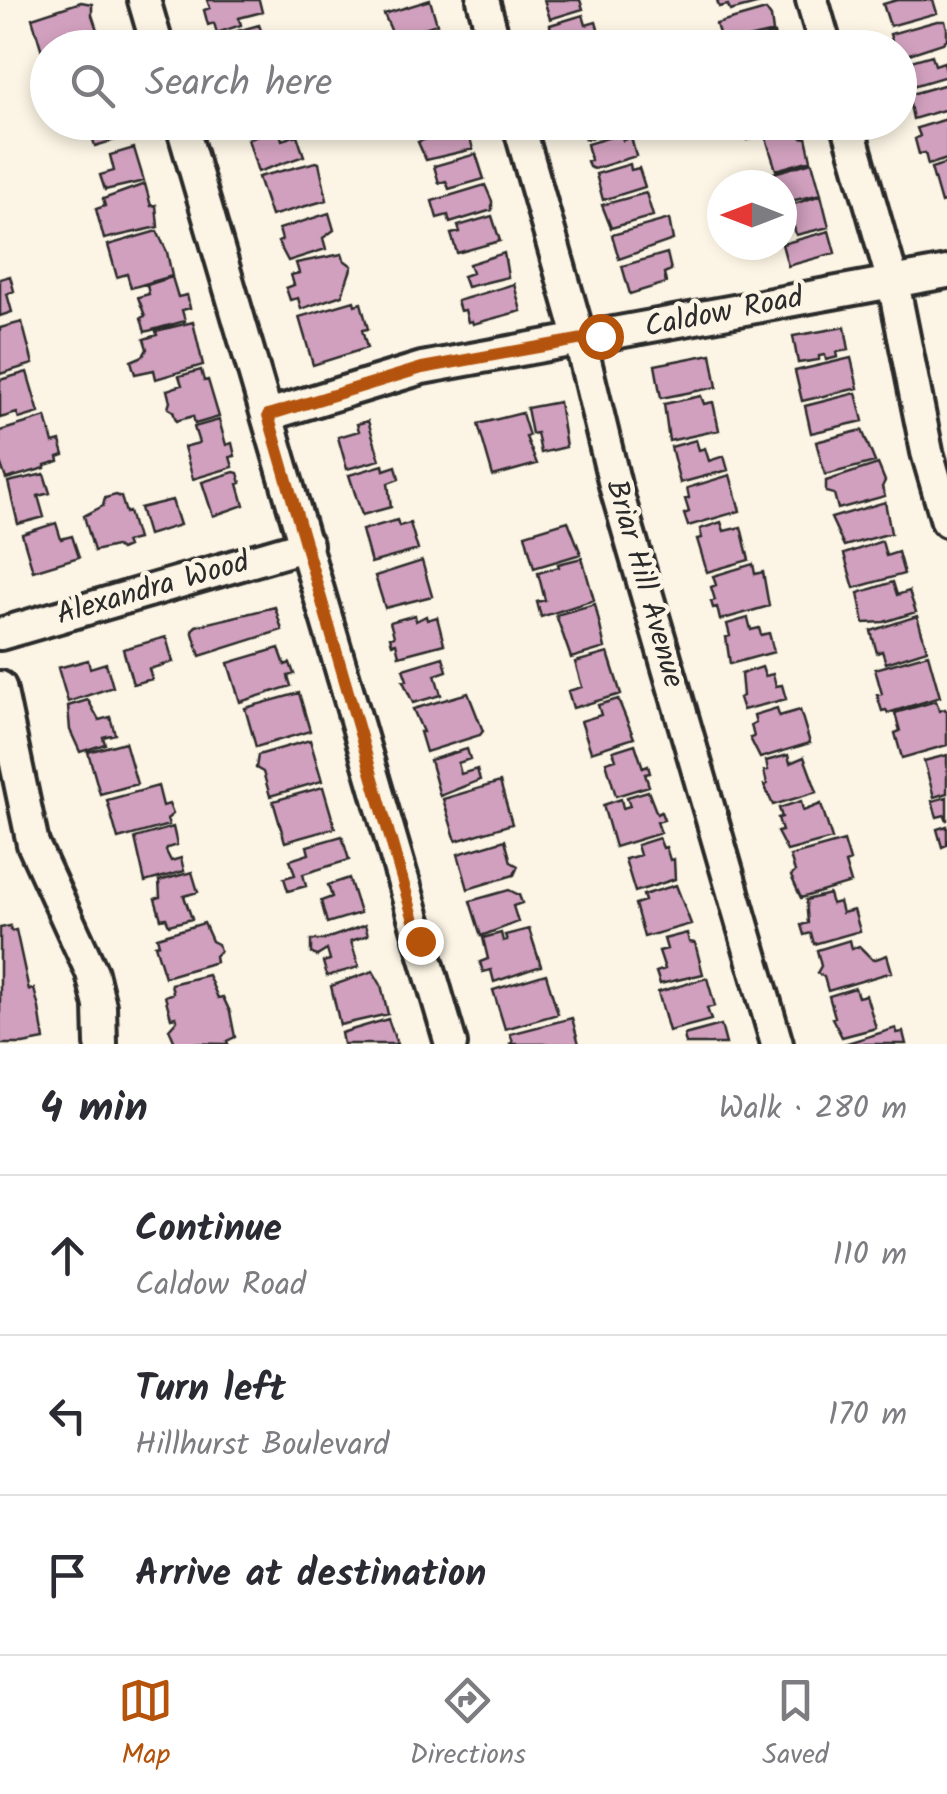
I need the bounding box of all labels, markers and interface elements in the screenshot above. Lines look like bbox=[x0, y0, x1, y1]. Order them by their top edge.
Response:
search box bbox=[30, 30, 917, 140]
text: Search here bbox=[145, 55, 332, 115]
icon: search bbox=[65, 58, 120, 113]
north arrow bbox=[707, 170, 797, 260]
street label: Caldow Road bbox=[641, 274, 808, 352]
route start bbox=[578, 314, 624, 360]
street label: Briar Hill Avenue bbox=[591, 474, 697, 694]
street label: Alexandra Wood bbox=[51, 538, 256, 639]
route end bbox=[398, 919, 444, 965]
text: 4 min bbox=[40, 1076, 148, 1143]
text: Walk · 280 m bbox=[719, 1084, 907, 1135]
text: Continue bbox=[135, 1200, 282, 1260]
icon: ahead bbox=[40, 1228, 95, 1283]
text: 110 m bbox=[833, 1230, 907, 1281]
text: Caldow Road bbox=[135, 1260, 306, 1311]
text: Turn left bbox=[135, 1360, 286, 1420]
icon: left bbox=[40, 1388, 95, 1443]
text: 170 m bbox=[828, 1390, 907, 1441]
text: Hillhurst Boulevard bbox=[135, 1420, 389, 1471]
text: Arrive at destination bbox=[135, 1545, 486, 1605]
icon: arrive bbox=[40, 1548, 95, 1603]
tab: Map bbox=[118, 1673, 173, 1778]
tab: Directions bbox=[410, 1673, 526, 1778]
tab: Saved bbox=[762, 1673, 829, 1778]

